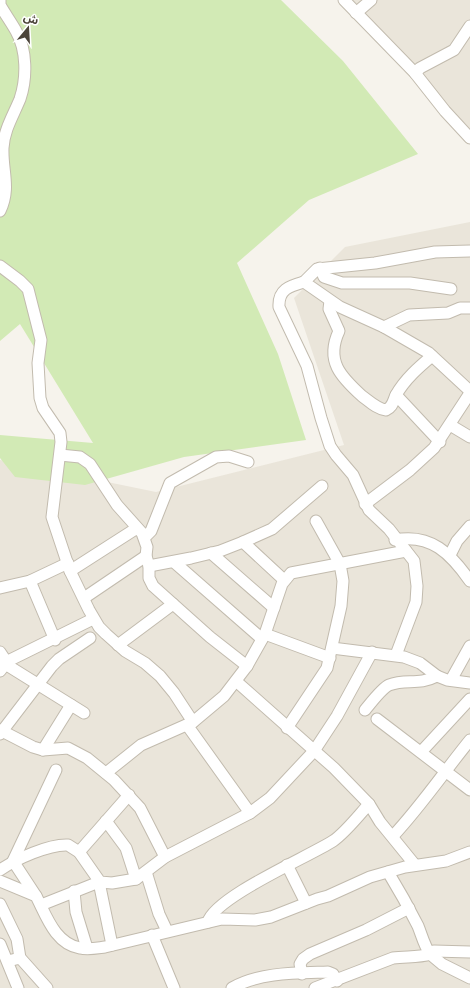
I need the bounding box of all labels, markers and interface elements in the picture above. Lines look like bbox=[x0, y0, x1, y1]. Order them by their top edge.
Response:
north arrow bbox=[8, 8, 48, 48]
text: ش bbox=[22, 9, 41, 27]

